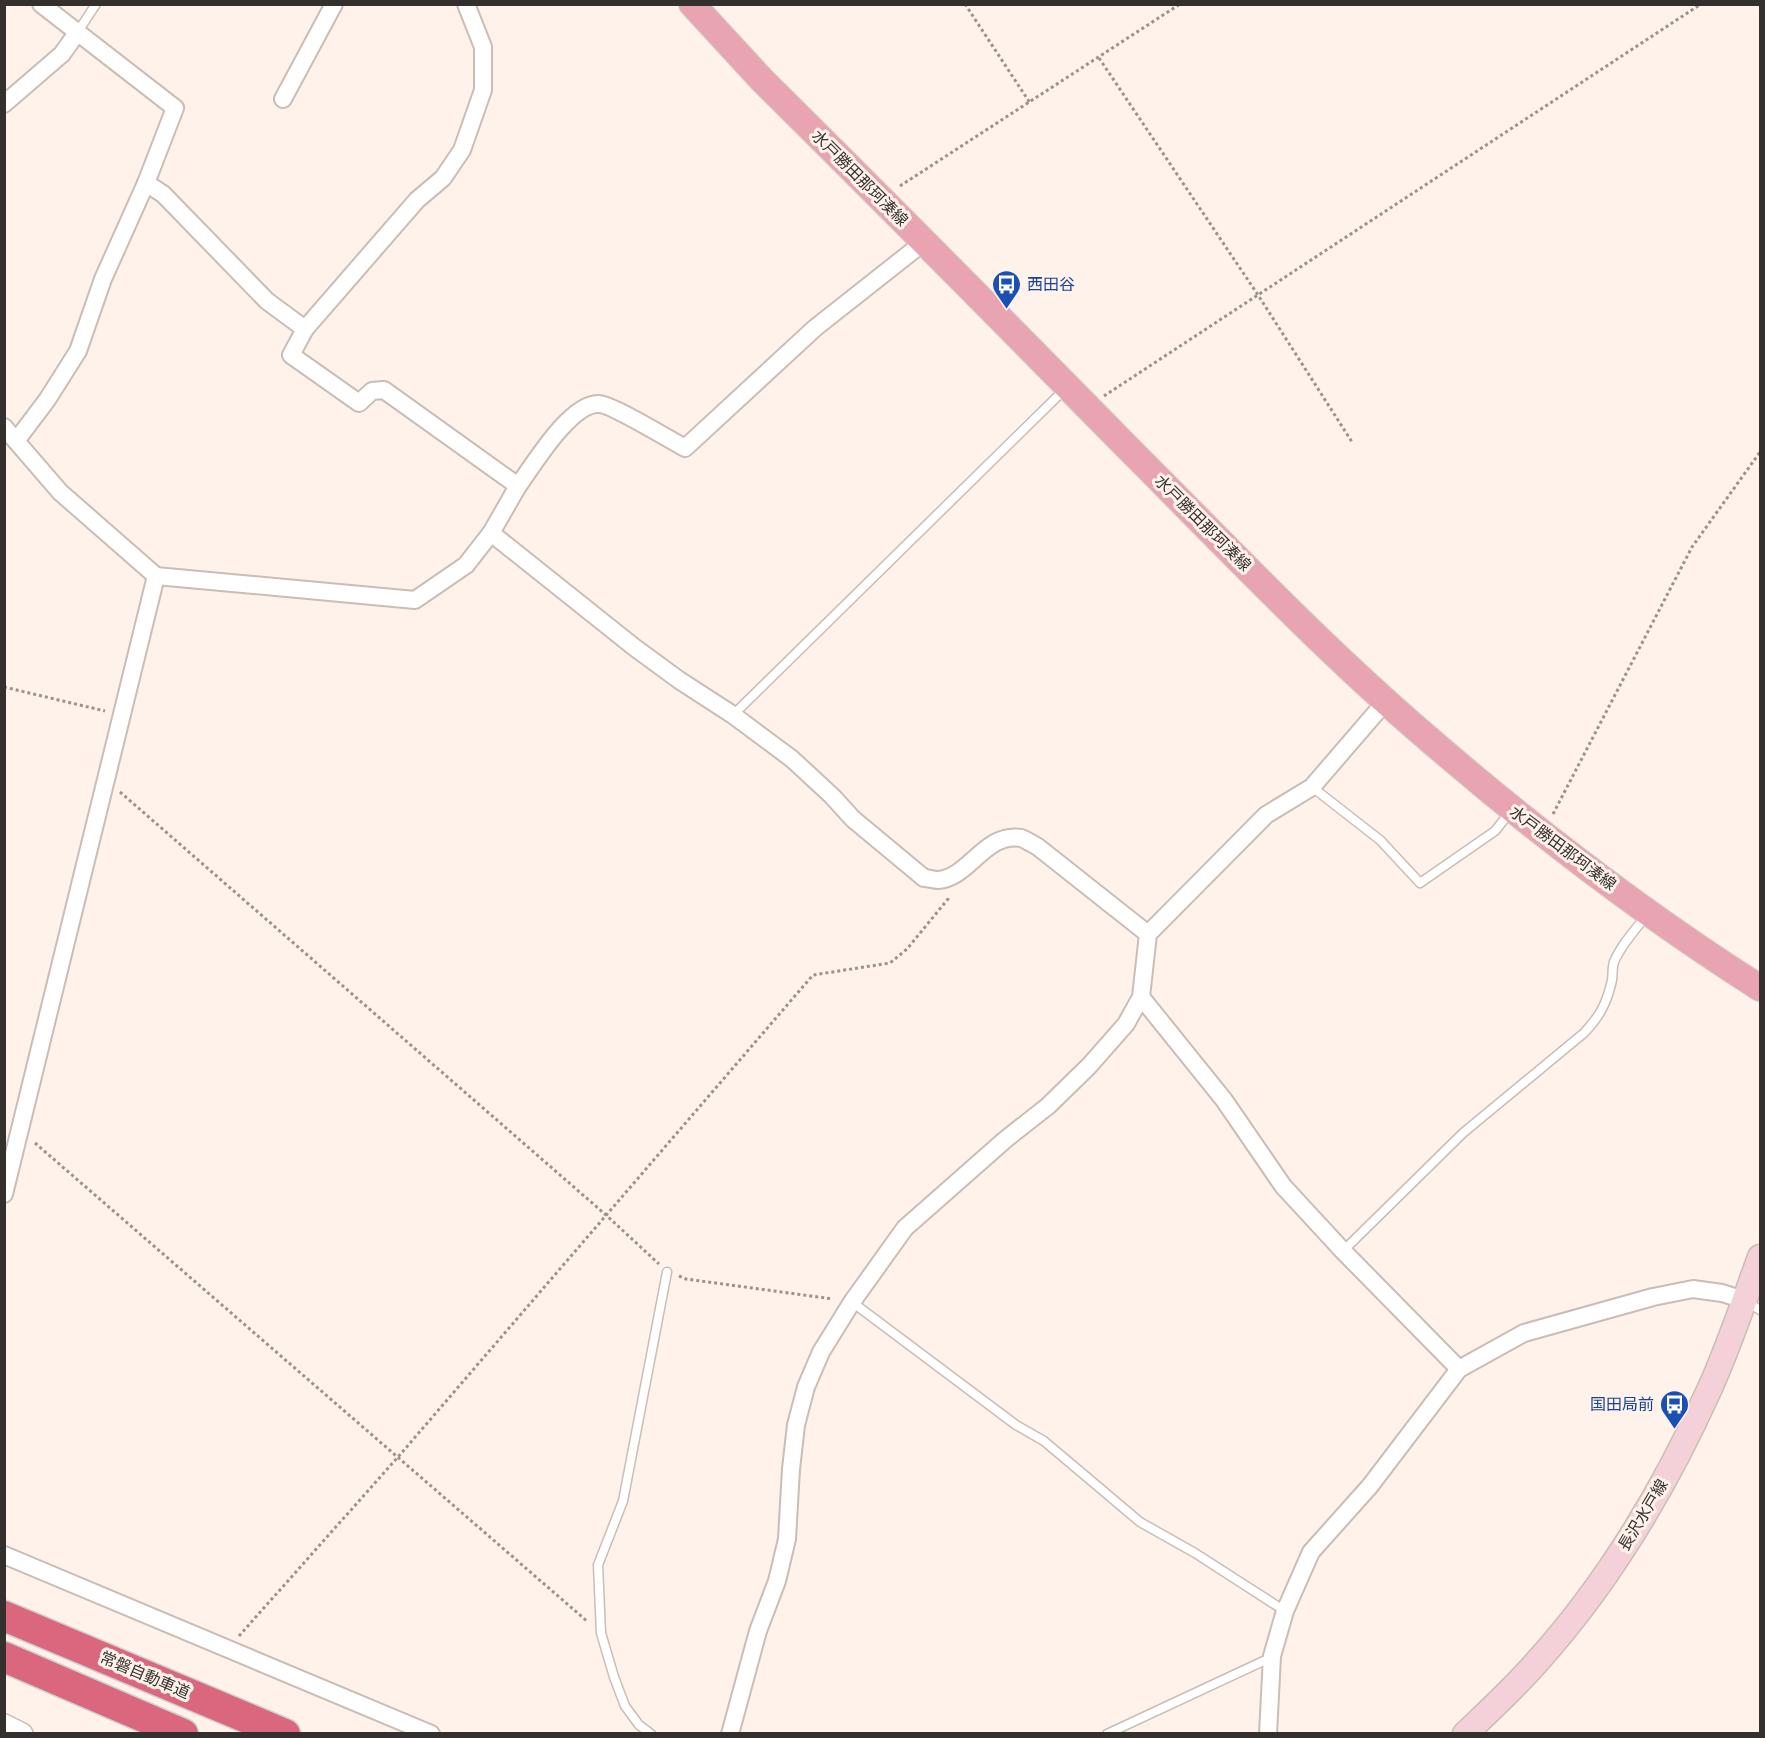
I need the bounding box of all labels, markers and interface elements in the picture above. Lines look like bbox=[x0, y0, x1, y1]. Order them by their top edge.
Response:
street label: 水戸勝田那珂湊線 bbox=[808, 126, 912, 230]
bus stop icon: 西田谷 bbox=[990, 268, 1022, 310]
place label: 西田谷 bbox=[1027, 275, 1075, 294]
street label: 水戸勝田那珂湊線 bbox=[1151, 471, 1255, 575]
street label: 水戸勝田那珂湊線 bbox=[1506, 802, 1620, 894]
bus stop icon: 国田局前 bbox=[1659, 1388, 1691, 1430]
place label: 国田局前 bbox=[1590, 1395, 1654, 1414]
street label: 長沢水戸線 bbox=[1614, 1476, 1672, 1554]
street label: 常磐自動車道 bbox=[97, 1647, 193, 1703]

